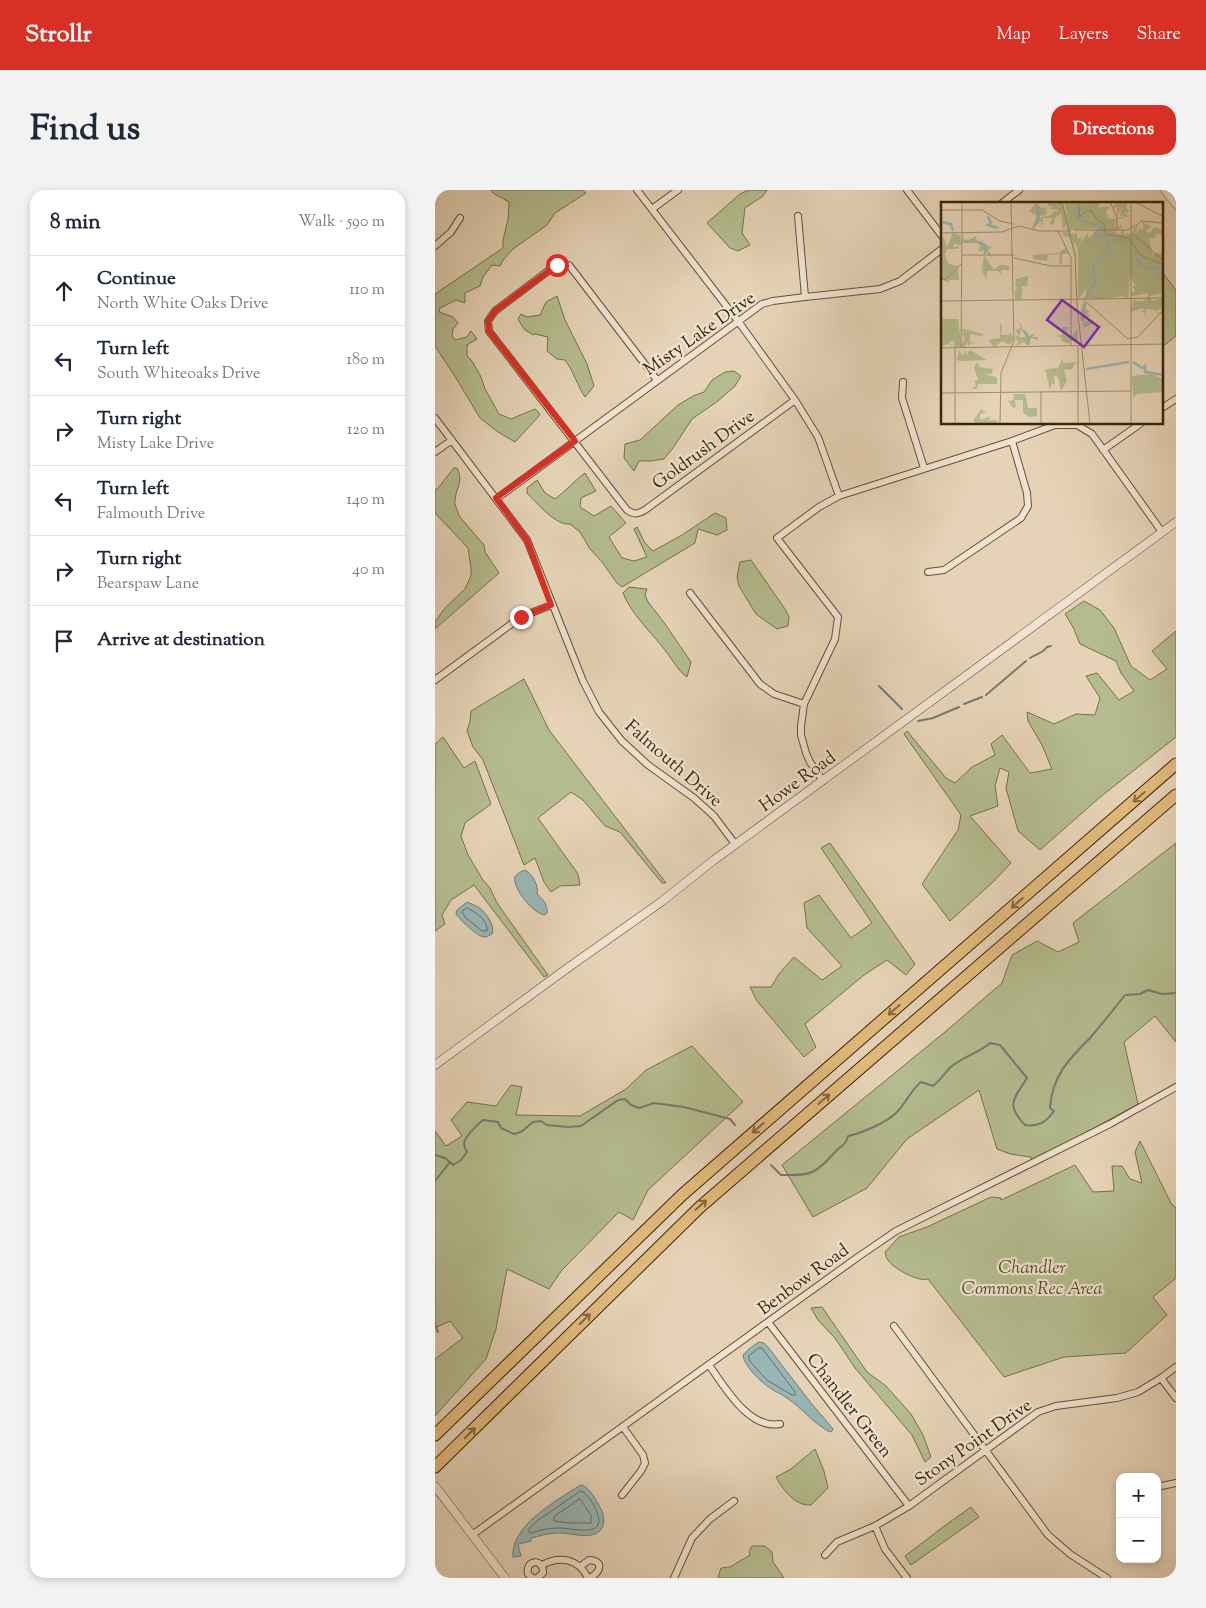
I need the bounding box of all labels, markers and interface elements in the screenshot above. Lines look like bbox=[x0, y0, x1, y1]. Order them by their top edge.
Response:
text: Strollr bbox=[25, 18, 92, 52]
text: Map bbox=[996, 22, 1031, 48]
text: Layers bbox=[1059, 22, 1109, 48]
text: Share bbox=[1137, 22, 1181, 48]
text: Find us bbox=[30, 105, 140, 156]
button: Directions bbox=[1051, 105, 1176, 155]
inset map bbox=[941, 202, 1163, 425]
text: 8 min bbox=[50, 208, 101, 238]
text: Walk · 590 m bbox=[298, 211, 385, 234]
route start bbox=[546, 254, 569, 277]
text: Continue bbox=[97, 266, 176, 293]
icon: ahead bbox=[50, 277, 78, 305]
text: 110 m bbox=[349, 279, 385, 302]
street label: Misty Lake Drive bbox=[639, 286, 762, 383]
text: North White Oaks Drive bbox=[97, 293, 268, 316]
text: Turn left bbox=[97, 336, 169, 363]
icon: left bbox=[50, 347, 78, 375]
text: 180 m bbox=[346, 349, 385, 372]
text: South Whiteoaks Drive bbox=[97, 363, 260, 386]
street label: Goldrush Drive bbox=[648, 404, 761, 497]
text: Turn right bbox=[97, 406, 181, 433]
icon: right bbox=[50, 417, 78, 445]
text: 120 m bbox=[347, 419, 385, 442]
text: Misty Lake Drive bbox=[97, 433, 214, 456]
text: Turn left bbox=[97, 476, 169, 503]
icon: left bbox=[50, 487, 78, 515]
text: 140 m bbox=[347, 489, 385, 512]
text: Falmouth Drive bbox=[97, 503, 205, 526]
text: Turn right bbox=[97, 546, 181, 573]
icon: right bbox=[50, 557, 78, 585]
text: 40 m bbox=[352, 559, 385, 582]
text: Bearspaw Lane bbox=[97, 573, 199, 596]
route end bbox=[510, 606, 533, 629]
icon: arrive bbox=[50, 627, 78, 655]
text: Arrive at destination bbox=[97, 627, 265, 654]
street label: Falmouth Drive bbox=[618, 715, 727, 814]
street label: Howe Road bbox=[754, 746, 842, 819]
one-way arrow bbox=[1133, 791, 1146, 802]
one-way arrow bbox=[1010, 897, 1023, 909]
one-way arrow bbox=[888, 1004, 901, 1016]
one-way arrow bbox=[818, 1093, 831, 1105]
one-way arrow bbox=[752, 1122, 765, 1134]
one-way arrow bbox=[695, 1199, 708, 1211]
street label: Benbow Road bbox=[753, 1239, 855, 1323]
park label: Chandler Commons Rec Area bbox=[961, 1256, 1103, 1303]
one-way arrow bbox=[579, 1313, 592, 1325]
street label: Chandler Green bbox=[799, 1348, 898, 1464]
street label: Stony Point Drive bbox=[910, 1393, 1038, 1494]
one-way arrow bbox=[463, 1427, 476, 1439]
map controls bbox=[1116, 1473, 1161, 1563]
button: + bbox=[1116, 1473, 1161, 1518]
button: − bbox=[1116, 1518, 1161, 1563]

